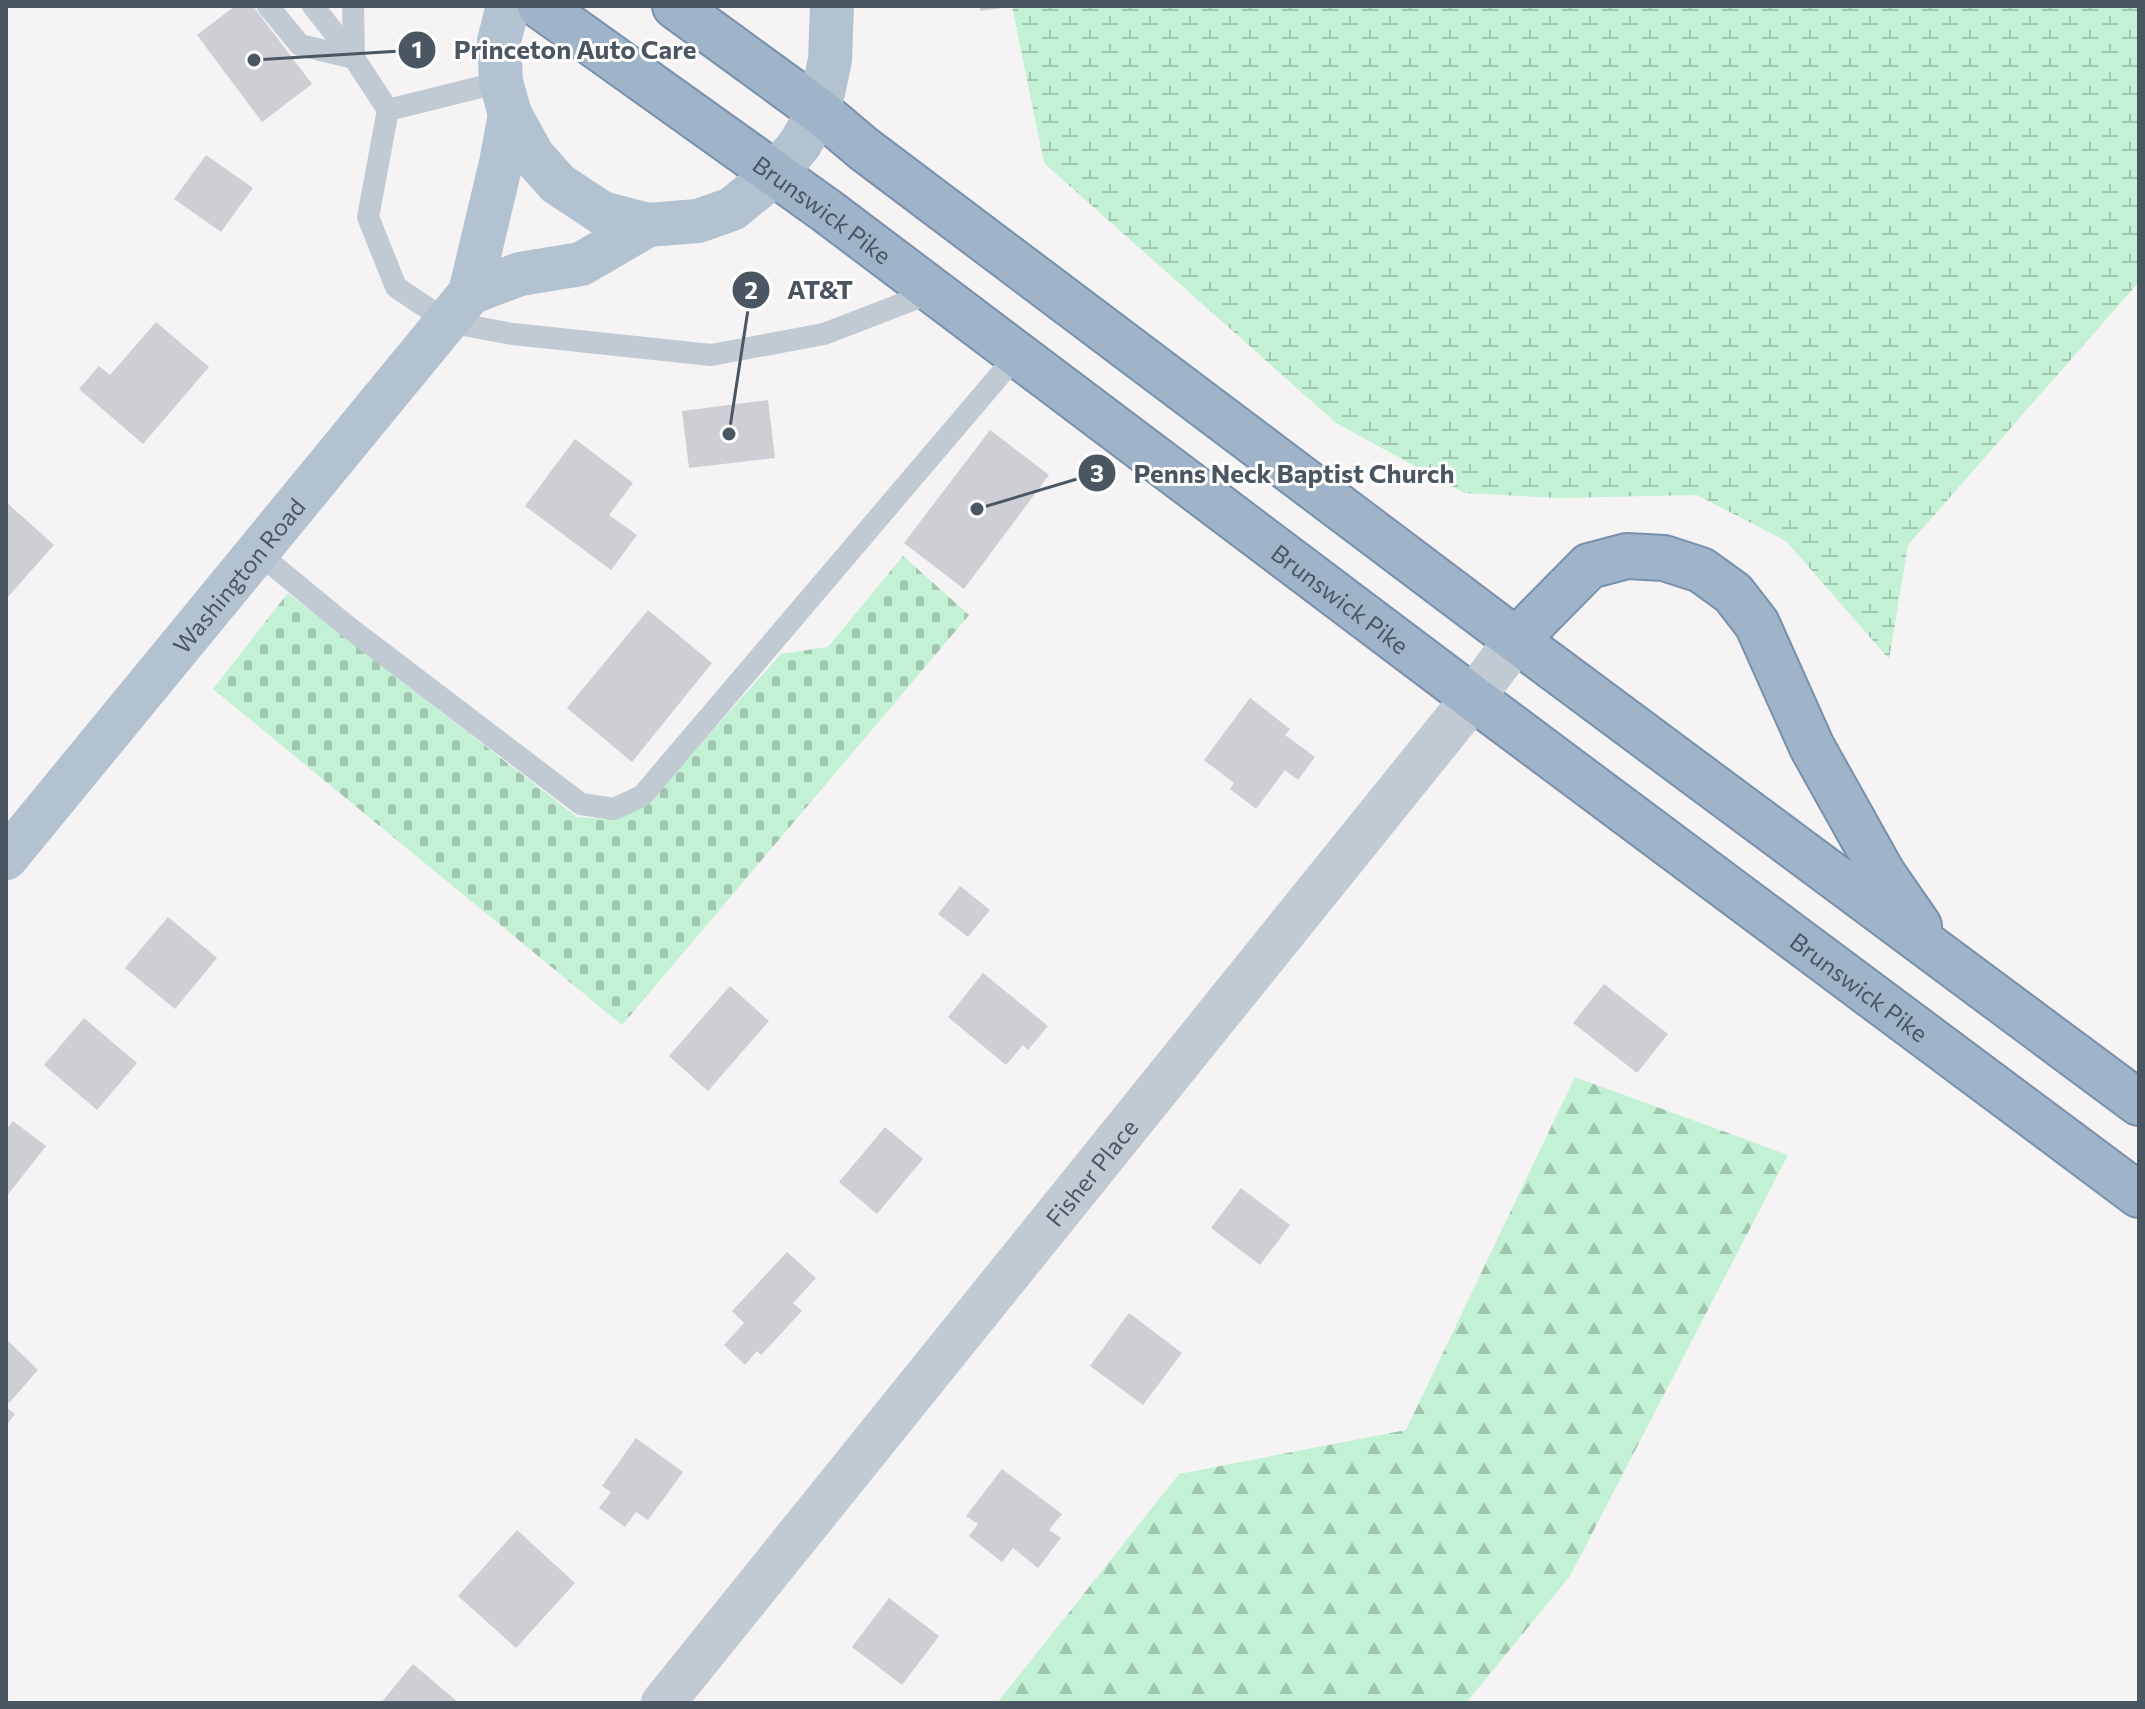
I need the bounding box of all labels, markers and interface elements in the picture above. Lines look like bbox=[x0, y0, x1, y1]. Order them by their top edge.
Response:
callout: Princeton Auto Care bbox=[397, 25, 712, 75]
text: Princeton Auto Care bbox=[454, 33, 696, 64]
text: 1 bbox=[412, 34, 422, 63]
street label: Brunswick Pike bbox=[748, 149, 898, 269]
callout: AT&T bbox=[731, 265, 869, 315]
text: AT&T bbox=[787, 273, 853, 304]
text: 2 bbox=[744, 275, 758, 304]
callout: Penns Neck Baptist Church bbox=[1077, 448, 1470, 498]
text: Penns Neck Baptist Church bbox=[1133, 457, 1455, 488]
text: 3 bbox=[1090, 458, 1104, 487]
street label: Washington Road bbox=[166, 492, 310, 659]
street label: Brunswick Pike bbox=[1266, 537, 1415, 659]
street label: Brunswick Pike bbox=[1785, 926, 1934, 1047]
street label: Fisher Place bbox=[1039, 1112, 1143, 1232]

